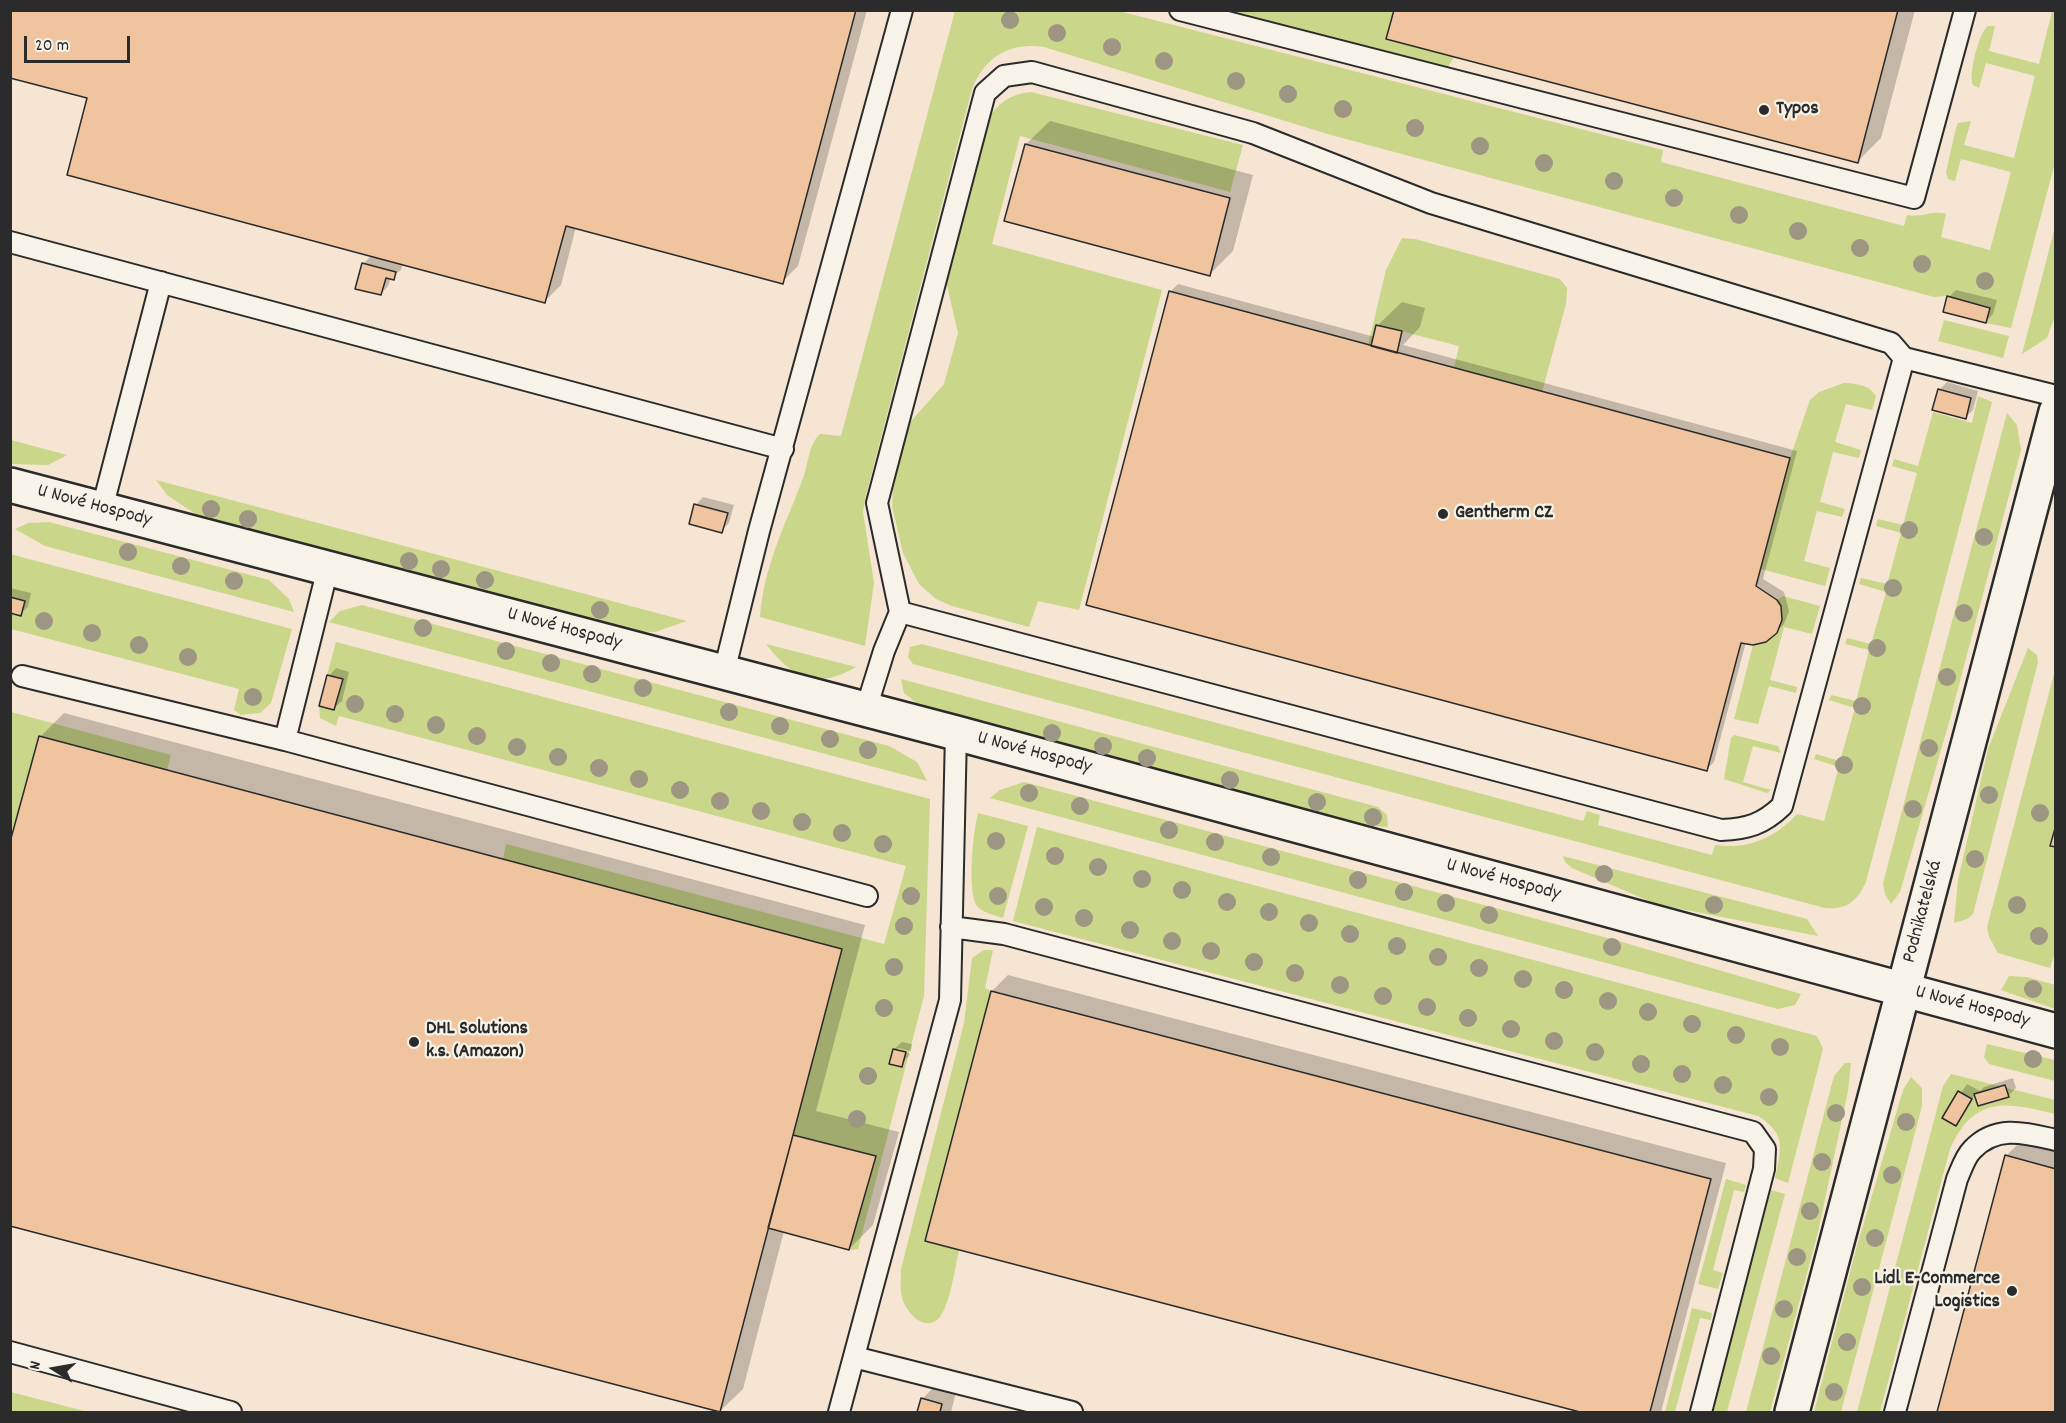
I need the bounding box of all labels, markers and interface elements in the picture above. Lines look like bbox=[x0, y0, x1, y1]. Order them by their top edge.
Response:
scale bar bbox=[27, 24, 134, 62]
text: 20 m bbox=[35, 34, 69, 59]
place label: Typos bbox=[1776, 98, 1819, 122]
marker: Typos bbox=[1757, 103, 1771, 117]
street label: U Nové Hospody bbox=[34, 480, 154, 534]
place label: Gentherm CZ bbox=[1455, 502, 1553, 526]
marker: Gentherm CZ bbox=[1436, 507, 1450, 521]
street label: U Nové Hospody bbox=[504, 603, 624, 657]
street label: U Nové Hospody bbox=[974, 727, 1094, 781]
street label: U Nové Hospody bbox=[1443, 854, 1563, 908]
street label: Podnikatelská bbox=[1899, 858, 1949, 966]
street label: U Nové Hospody bbox=[1912, 981, 2032, 1035]
place label: DHL Solutions k.s. (Amazon) bbox=[426, 1018, 528, 1065]
marker: DHL Solutions k.s. (Amazon) bbox=[407, 1035, 421, 1049]
place label: Lidl E-Commerce Logistics bbox=[1874, 1268, 2000, 1315]
marker: Lidl E-Commerce Logistics bbox=[2005, 1284, 2019, 1298]
north arrow bbox=[24, 1339, 84, 1399]
text: N bbox=[24, 1359, 48, 1372]

